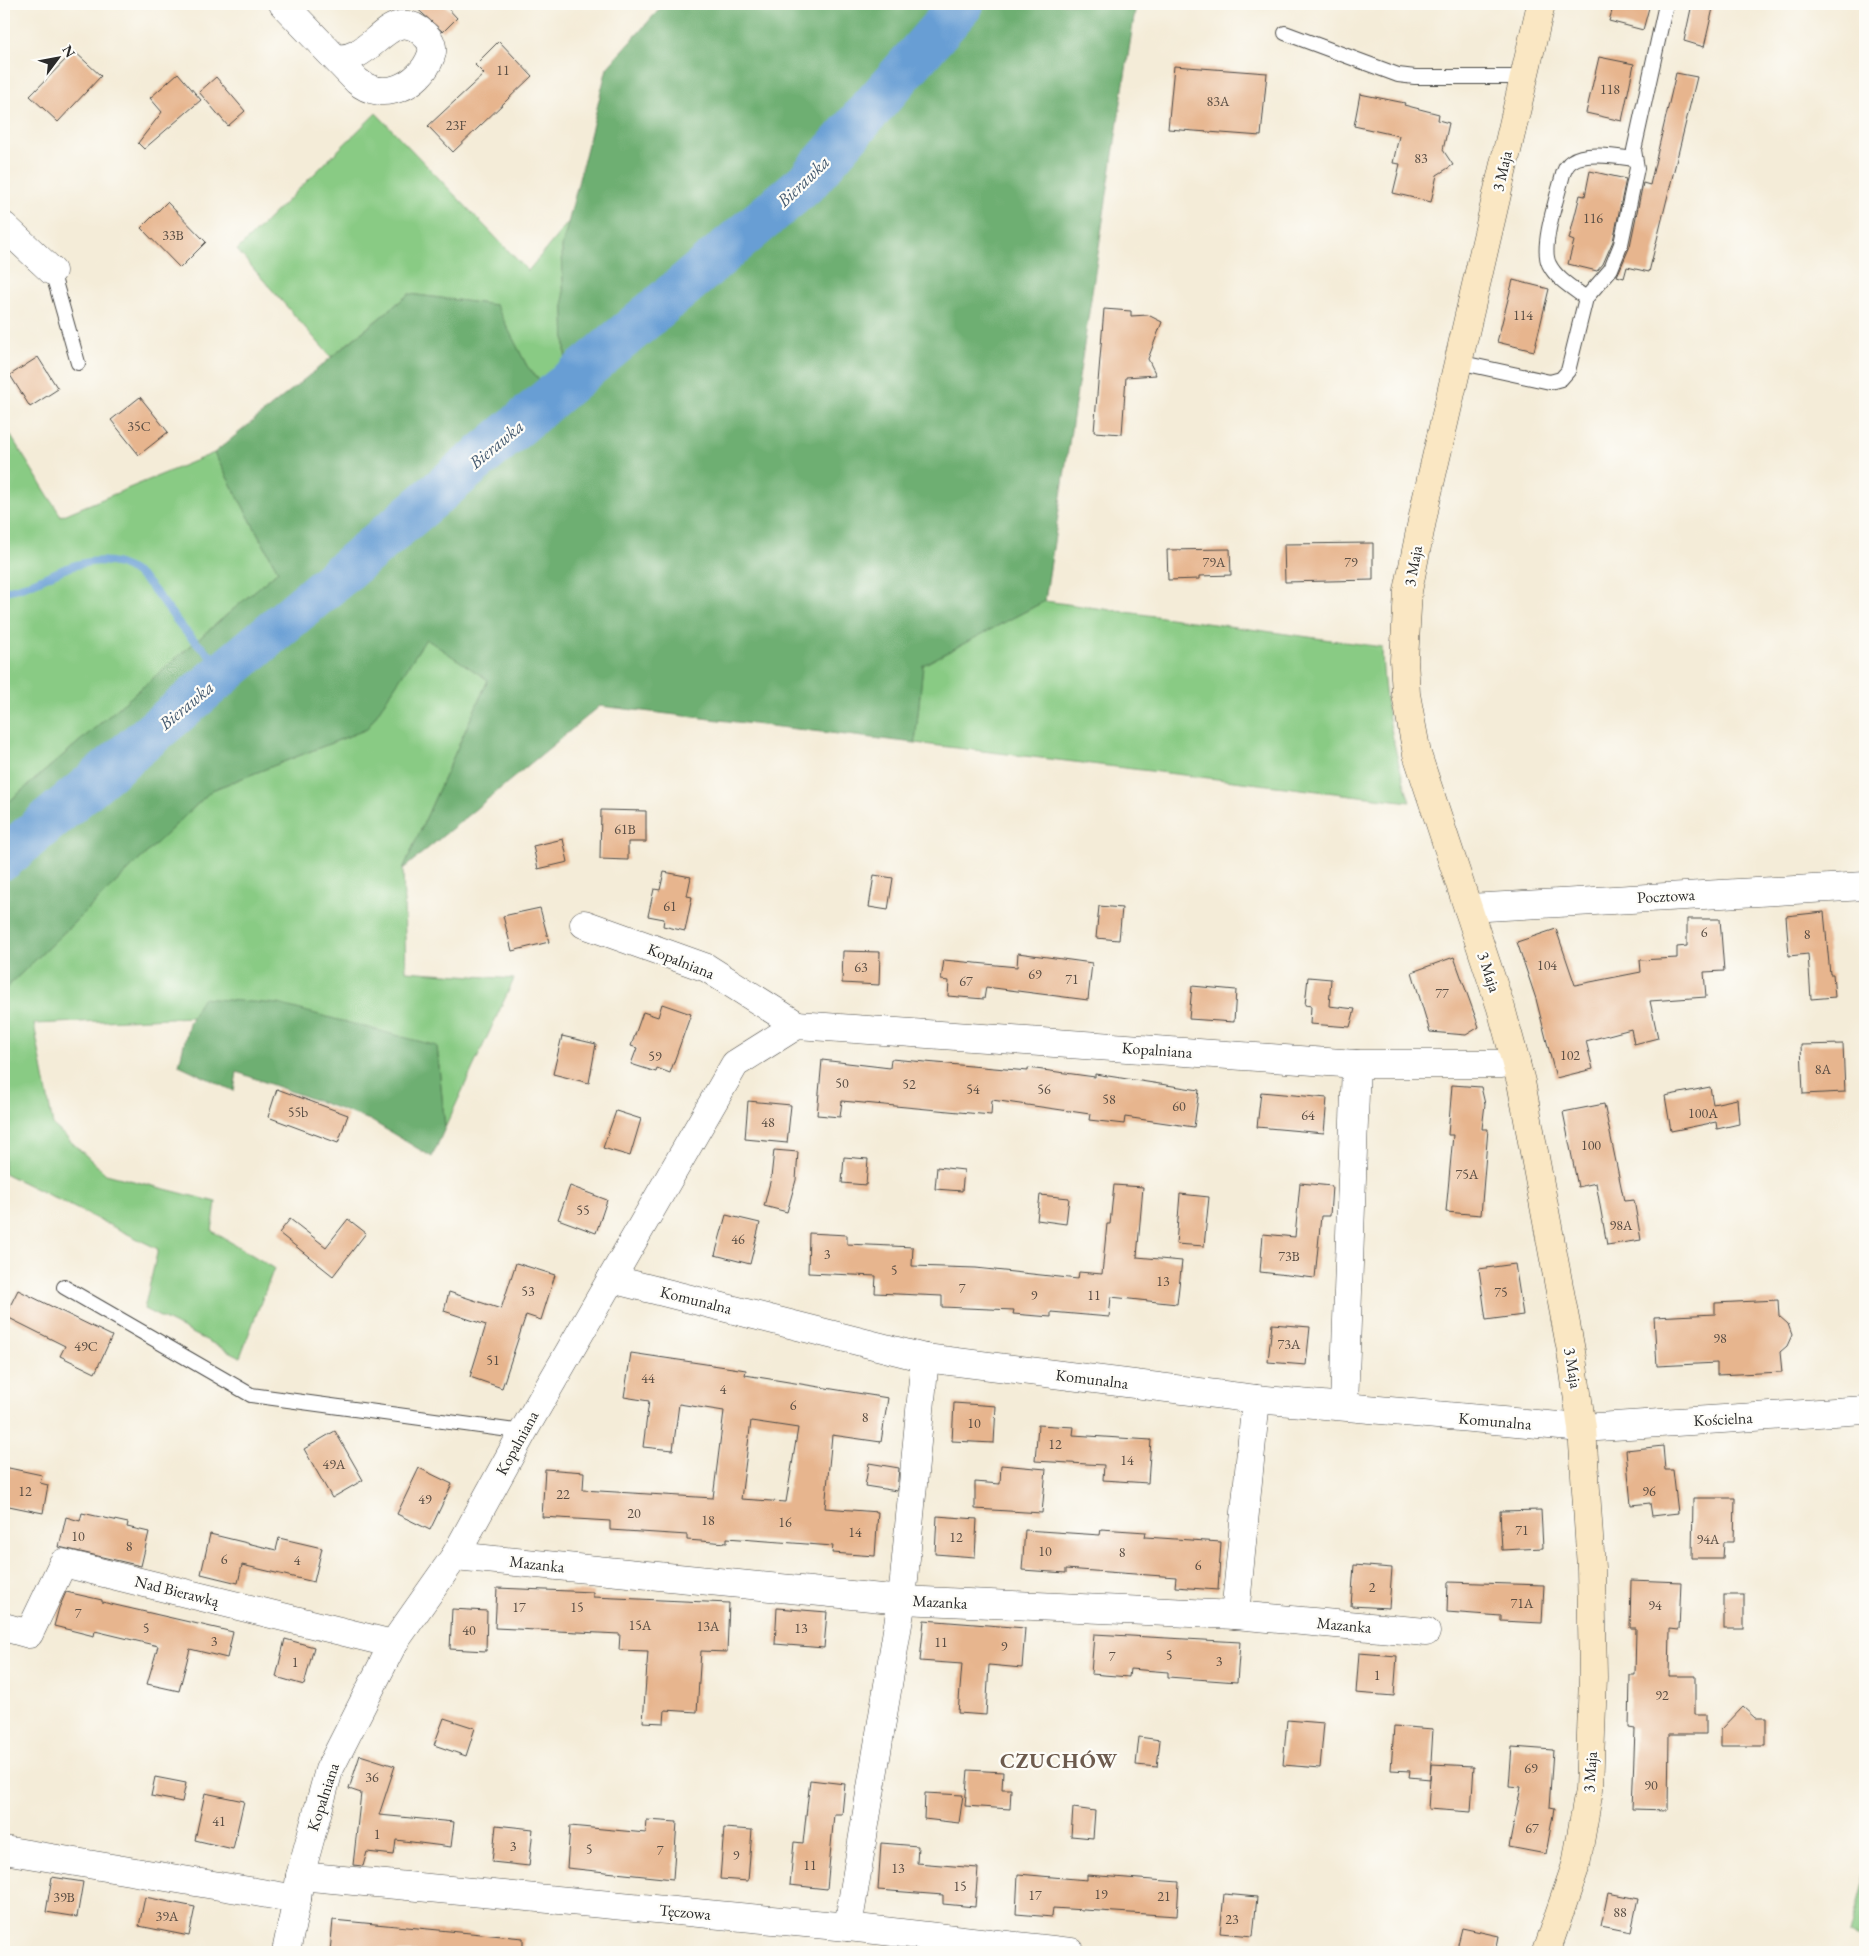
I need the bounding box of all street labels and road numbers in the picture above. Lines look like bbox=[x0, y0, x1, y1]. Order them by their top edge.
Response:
street label: 3 Maja bbox=[1487, 148, 1517, 193]
street label: 3 Maja bbox=[1399, 543, 1427, 588]
street label: Pocztowa bbox=[1637, 884, 1696, 908]
street label: Kopalniana bbox=[644, 938, 718, 984]
street label: 3 Maja bbox=[1473, 949, 1506, 995]
street label: Kopalniana bbox=[1121, 1037, 1194, 1063]
street label: Komunalna bbox=[658, 1281, 735, 1319]
street label: 3 Maja bbox=[1559, 1346, 1587, 1391]
street label: Komunalna bbox=[1054, 1364, 1130, 1394]
street label: Kopalniana bbox=[491, 1406, 544, 1479]
street label: Komunalna bbox=[1458, 1407, 1533, 1435]
street label: Kościelna bbox=[1693, 1407, 1754, 1431]
street label: Mazanka bbox=[509, 1551, 566, 1577]
street label: Nad Bierawką bbox=[133, 1570, 222, 1612]
street label: Mazanka bbox=[912, 1590, 969, 1614]
street label: Mazanka bbox=[1316, 1612, 1373, 1638]
street label: 3 Maja bbox=[1578, 1750, 1602, 1793]
street label: Kopalniana bbox=[302, 1760, 344, 1834]
street label: Tęczowa bbox=[658, 1899, 712, 1925]

